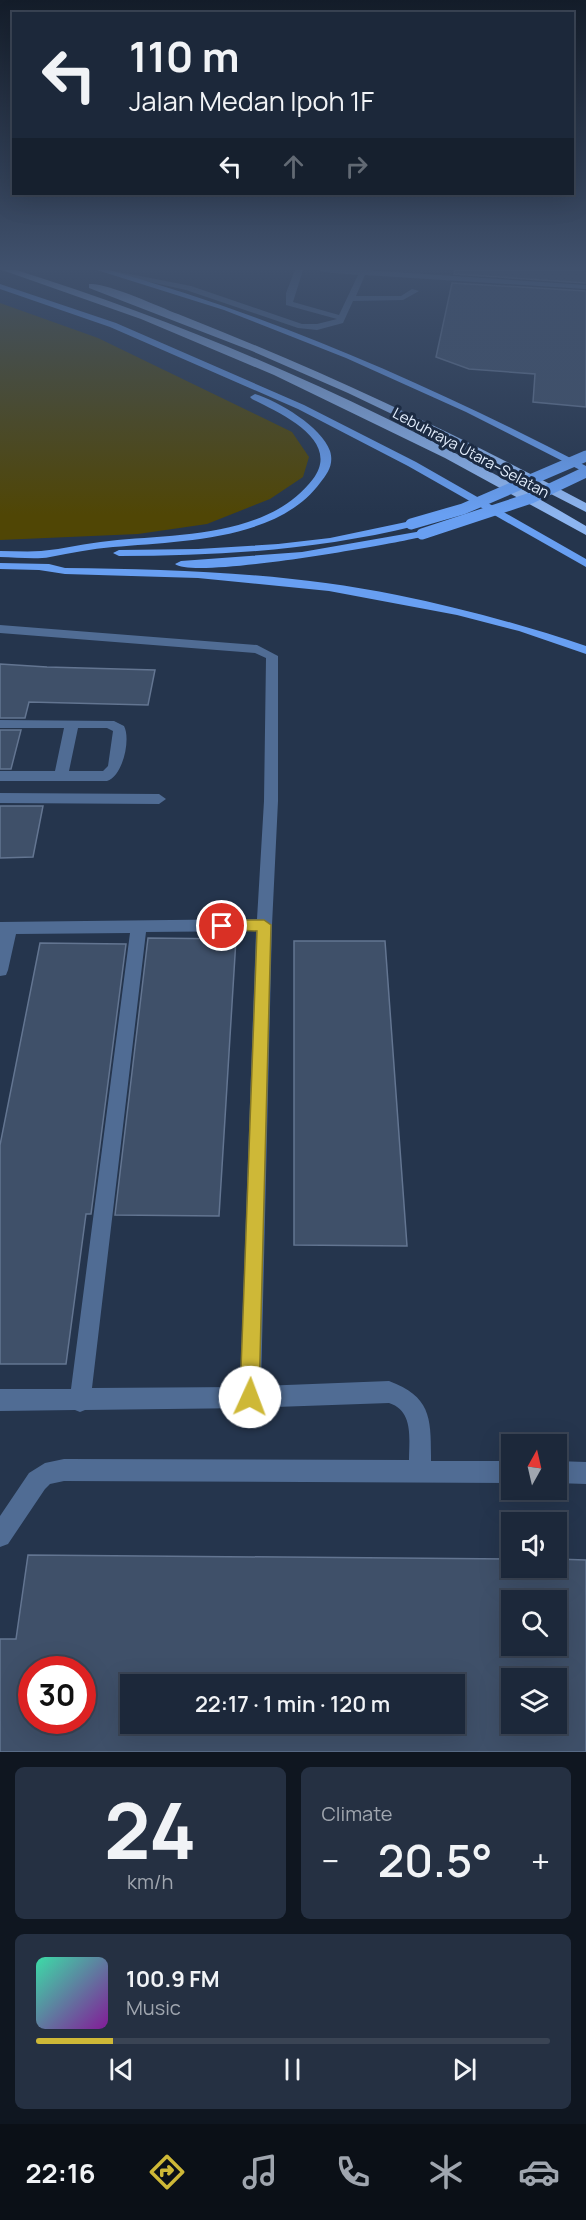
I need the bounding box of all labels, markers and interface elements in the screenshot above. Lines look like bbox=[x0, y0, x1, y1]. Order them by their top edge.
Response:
text: 110 m bbox=[129, 27, 240, 85]
icon: left bbox=[30, 36, 108, 114]
text: Jalan Medan Ipoh 1F bbox=[129, 82, 374, 119]
icon: left bbox=[214, 150, 247, 183]
icon: ahead bbox=[277, 150, 310, 183]
icon: right bbox=[340, 150, 373, 183]
street label: Lebuhraya Utara–Selatan bbox=[389, 402, 553, 503]
pin bbox=[196, 900, 247, 951]
icon: arrive bbox=[205, 909, 238, 942]
position arrow bbox=[218, 1365, 282, 1429]
north arrow bbox=[501, 1434, 567, 1500]
map controls bbox=[501, 1434, 567, 1734]
button: sound bbox=[501, 1512, 567, 1578]
button: search bbox=[501, 1590, 567, 1656]
speed limit sign: 30 bbox=[18, 1656, 96, 1734]
button: layers bbox=[501, 1668, 567, 1734]
text: 22:17 · 1 min · 120 m bbox=[195, 1689, 390, 1719]
text: 24 bbox=[104, 1776, 196, 1882]
text: Climate bbox=[322, 1800, 393, 1827]
text: 20.5° bbox=[378, 1829, 493, 1891]
text: − bbox=[322, 1838, 339, 1883]
text: + bbox=[531, 1838, 550, 1883]
text: km/h bbox=[127, 1868, 174, 1895]
text: 100.9 FM bbox=[126, 1964, 220, 1994]
text: Music bbox=[126, 1994, 181, 2021]
icon: previous bbox=[105, 2053, 138, 2086]
icon: pause bbox=[276, 2053, 309, 2086]
icon: next bbox=[448, 2053, 481, 2086]
icon: directions bbox=[146, 2151, 188, 2193]
icon: music bbox=[239, 2151, 281, 2193]
icon: phone bbox=[332, 2151, 374, 2193]
icon: climate bbox=[425, 2151, 467, 2193]
icon: car bbox=[518, 2151, 560, 2193]
text: 22:16 bbox=[25, 2154, 96, 2191]

